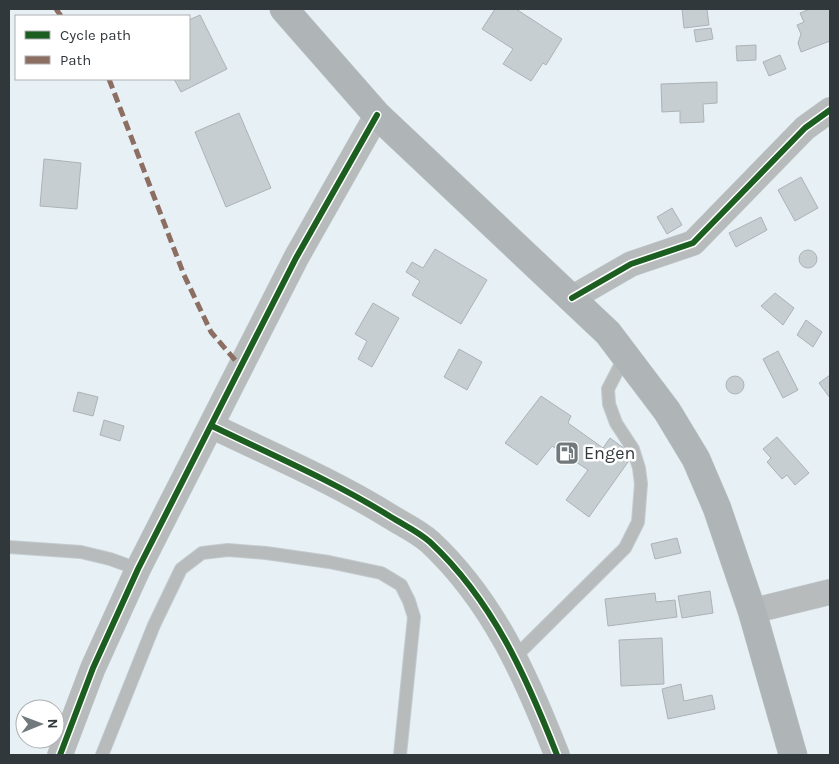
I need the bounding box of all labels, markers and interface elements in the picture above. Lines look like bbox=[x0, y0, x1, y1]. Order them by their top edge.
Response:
legend bbox=[15, 15, 190, 80]
text: Cycle path bbox=[60, 26, 131, 44]
text: Path bbox=[60, 51, 91, 69]
fuel station icon: Engen bbox=[554, 440, 580, 466]
place label: Engen bbox=[584, 442, 635, 464]
north arrow bbox=[15, 699, 65, 749]
text: N bbox=[44, 719, 61, 729]

